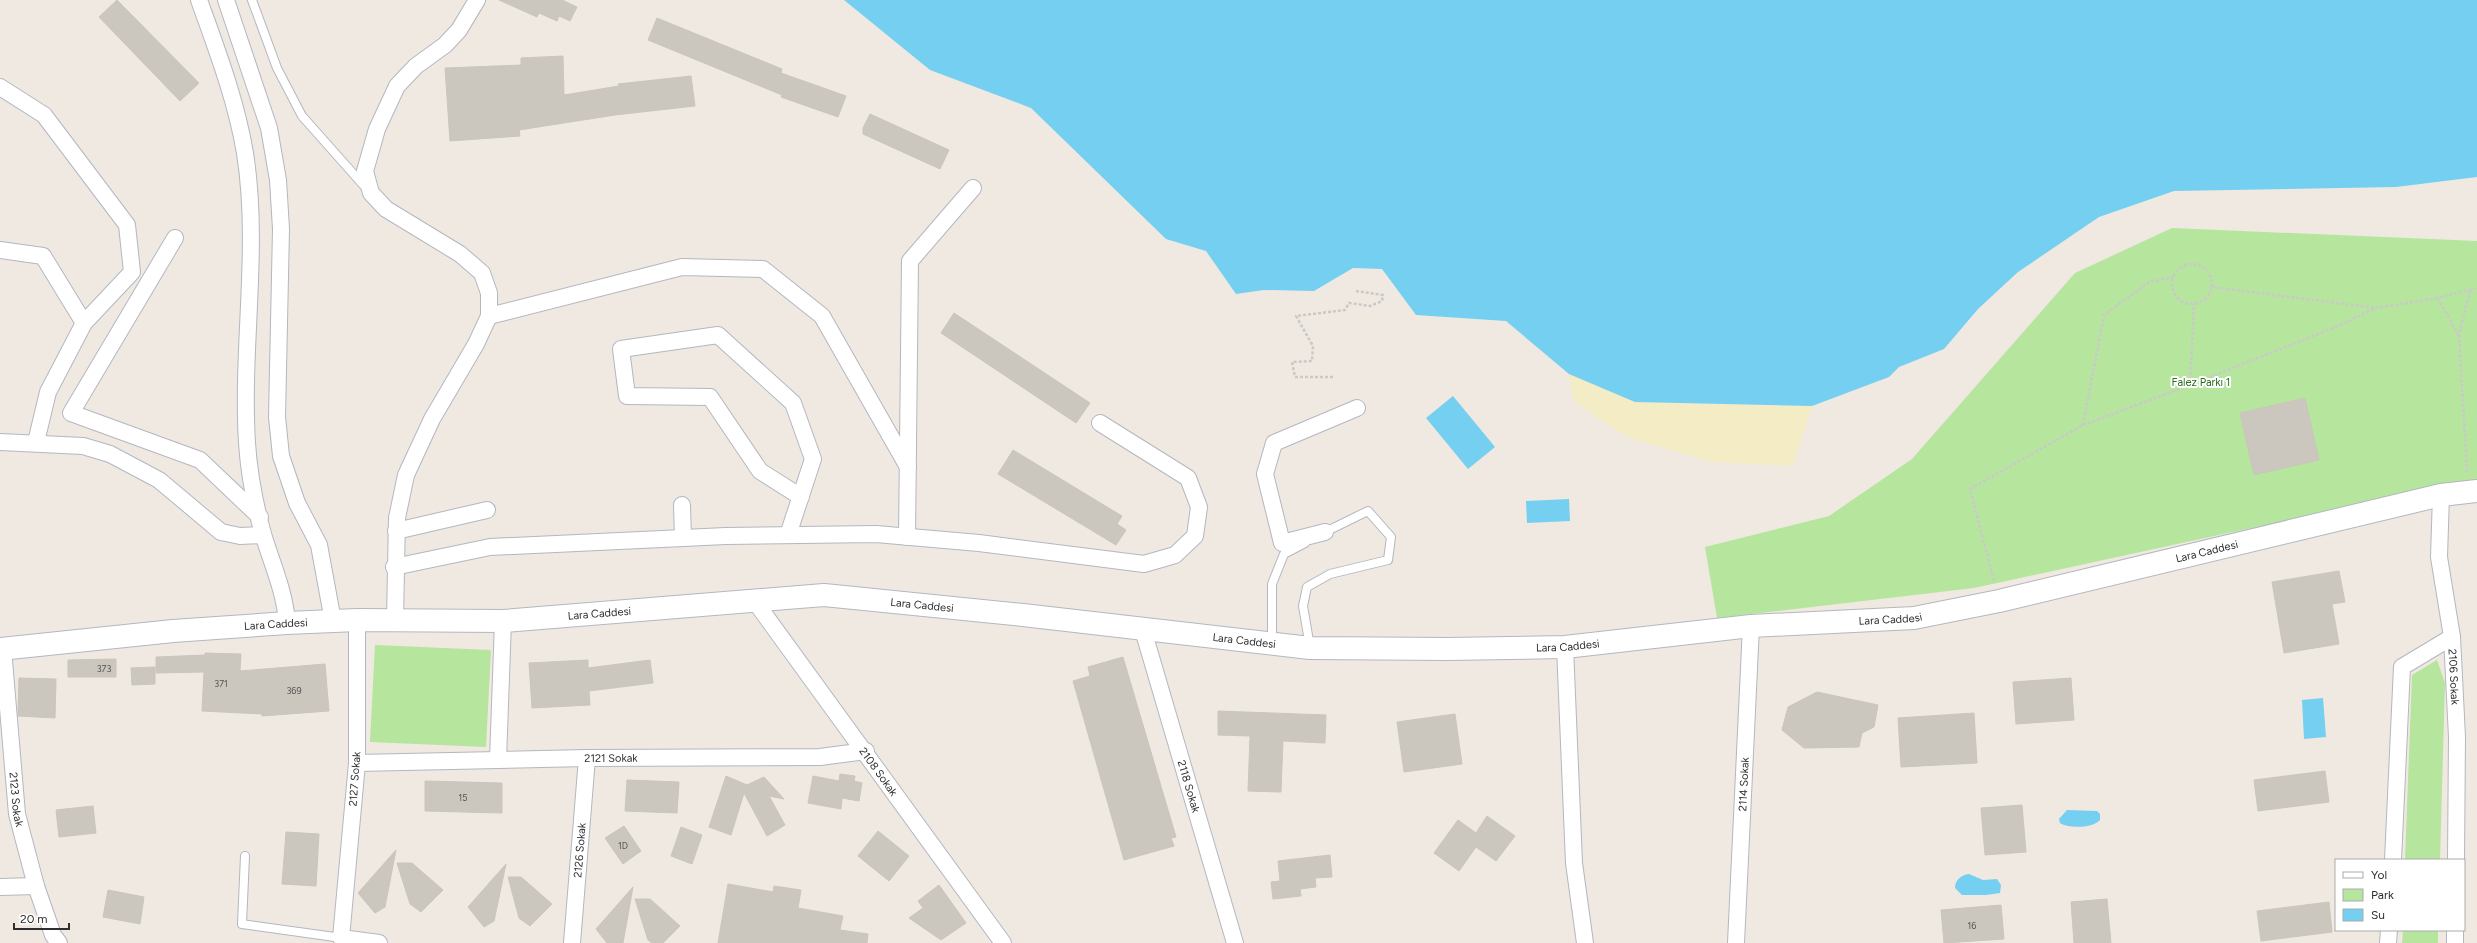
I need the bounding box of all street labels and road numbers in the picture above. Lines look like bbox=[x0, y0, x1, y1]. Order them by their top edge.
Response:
street label: Lara Caddesi bbox=[2174, 537, 2239, 565]
street label: Lara Caddesi bbox=[890, 595, 954, 615]
street label: Lara Caddesi bbox=[567, 604, 632, 622]
street label: Lara Caddesi bbox=[1858, 610, 1923, 627]
street label: Lara Caddesi bbox=[244, 616, 308, 632]
street label: Lara Caddesi bbox=[1212, 630, 1277, 651]
street label: Lara Caddesi bbox=[1536, 637, 1600, 654]
street label: 2106 Sokak bbox=[2446, 649, 2462, 706]
street label: 2108 Sokak bbox=[857, 745, 901, 799]
street label: 2127 Sokak bbox=[347, 751, 363, 807]
street label: 2121 Sokak bbox=[584, 751, 638, 765]
street label: 2114 Sokak bbox=[1736, 756, 1751, 812]
street label: 2118 Sokak bbox=[1175, 759, 1203, 815]
street label: 2123 Sokak bbox=[7, 772, 27, 829]
street label: 2126 Sokak bbox=[571, 822, 588, 878]

